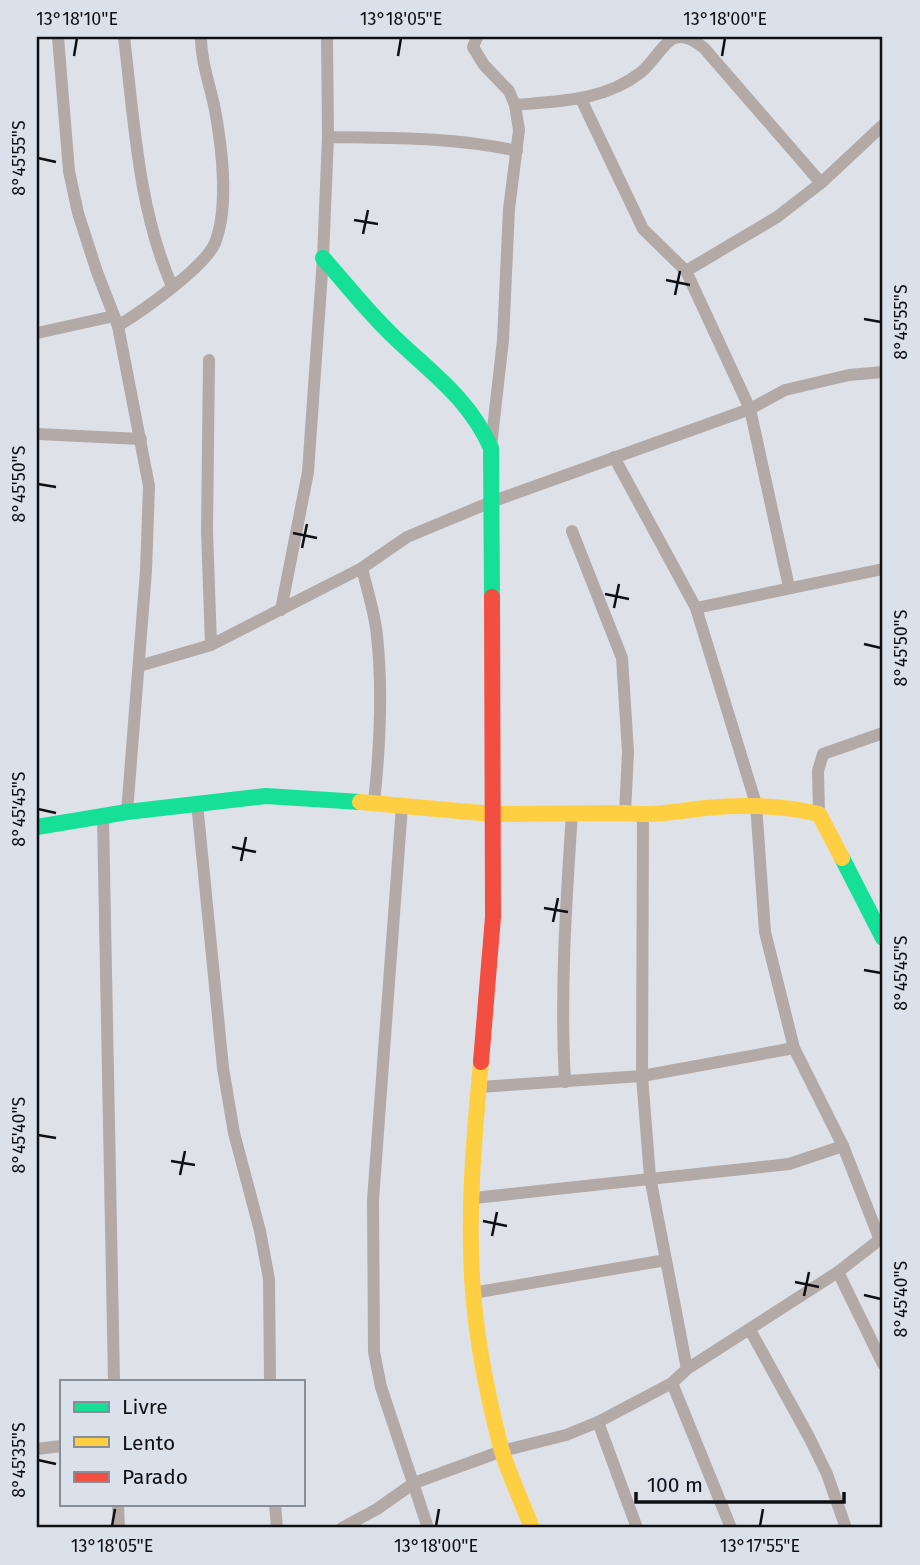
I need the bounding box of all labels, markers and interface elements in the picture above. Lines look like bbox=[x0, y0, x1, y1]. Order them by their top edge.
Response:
text: 13°18'10"E bbox=[36, 8, 118, 30]
text: 13°18'05"E bbox=[360, 8, 442, 30]
text: 13°18'00"E bbox=[683, 8, 767, 30]
text: 8°45'55"S bbox=[8, 120, 30, 196]
text: 8°45'55"S bbox=[890, 284, 912, 360]
text: 8°45'50"S bbox=[8, 445, 30, 523]
text: 8°45'50"S bbox=[890, 609, 912, 687]
text: 8°45'45"S bbox=[8, 771, 30, 847]
text: 8°45'45"S bbox=[890, 935, 912, 1011]
text: 8°45'40"S bbox=[8, 1096, 30, 1173]
text: 8°45'40"S bbox=[890, 1260, 912, 1337]
legend bbox=[60, 1380, 304, 1506]
text: Livre bbox=[122, 1394, 168, 1420]
text: 8°45'35"S bbox=[8, 1422, 30, 1498]
text: Lento bbox=[122, 1430, 175, 1456]
scale bar bbox=[636, 1460, 845, 1504]
text: Parado bbox=[122, 1464, 188, 1490]
text: 100 m bbox=[647, 1472, 703, 1498]
text: 13°18'05"E bbox=[71, 1535, 153, 1557]
text: 13°18'00"E bbox=[394, 1535, 478, 1557]
text: 13°17'55"E bbox=[720, 1535, 800, 1557]

